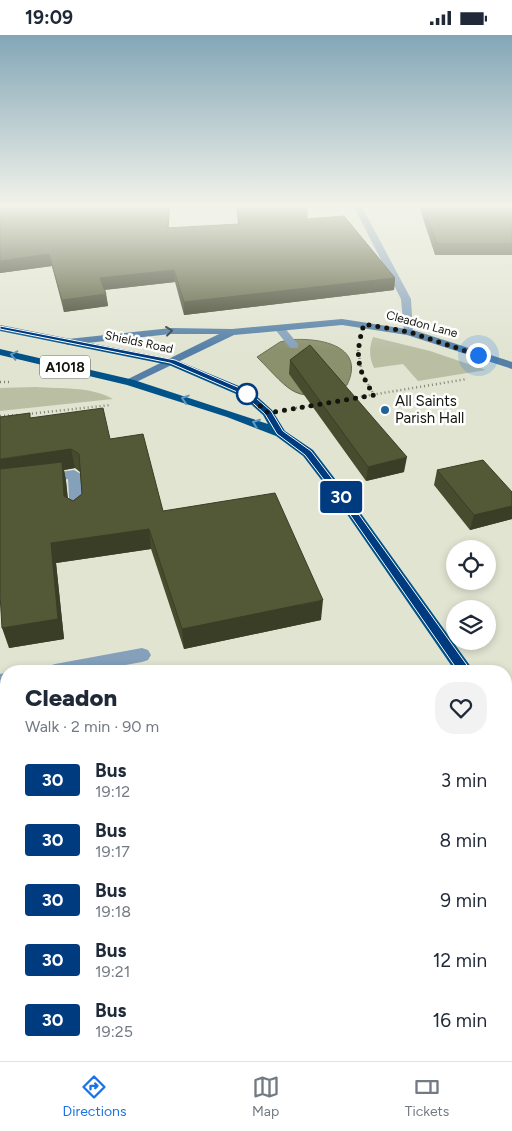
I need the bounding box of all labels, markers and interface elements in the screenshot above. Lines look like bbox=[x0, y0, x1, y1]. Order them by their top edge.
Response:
text: 19:09 bbox=[25, 6, 73, 29]
street label: Cleadon Lane bbox=[385, 308, 460, 340]
one-way arrow bbox=[165, 326, 173, 337]
street label: Shields Road bbox=[104, 328, 174, 356]
your location bbox=[466, 343, 491, 368]
one-way arrow bbox=[10, 350, 19, 361]
road number: A1018 bbox=[40, 356, 90, 379]
unlabelled marker bbox=[236, 383, 258, 405]
place label: All Saints Parish Hall bbox=[395, 392, 464, 427]
one-way arrow bbox=[181, 395, 190, 405]
marker: All Saints Parish Hall bbox=[379, 404, 391, 416]
one-way arrow bbox=[252, 419, 260, 429]
line badge: 30 bbox=[318, 481, 364, 513]
text: 30 bbox=[330, 486, 352, 508]
map controls bbox=[446, 540, 496, 650]
button: locate bbox=[446, 540, 496, 590]
button: layers bbox=[446, 600, 496, 650]
button: heart bbox=[435, 682, 487, 734]
text: Cleadon bbox=[25, 683, 117, 712]
text: Walk · 2 min · 90 m bbox=[25, 717, 159, 736]
text: Bus bbox=[95, 759, 126, 782]
text: 30 bbox=[42, 769, 63, 791]
text: 3 min bbox=[441, 769, 487, 792]
text: 19:12 bbox=[95, 782, 130, 801]
text: Bus bbox=[95, 819, 126, 842]
text: 30 bbox=[42, 829, 63, 851]
text: 8 min bbox=[439, 829, 487, 852]
text: 19:17 bbox=[95, 842, 130, 861]
text: Bus bbox=[95, 879, 126, 902]
text: 30 bbox=[42, 889, 63, 911]
text: 9 min bbox=[440, 889, 487, 912]
text: 19:18 bbox=[95, 902, 131, 921]
text: Bus bbox=[95, 939, 126, 962]
text: 30 bbox=[42, 949, 63, 971]
text: 12 min bbox=[433, 949, 487, 972]
text: 19:21 bbox=[95, 962, 130, 981]
text: Bus bbox=[95, 999, 126, 1022]
text: 30 bbox=[42, 1009, 63, 1031]
text: 16 min bbox=[433, 1009, 487, 1032]
text: 19:25 bbox=[95, 1022, 133, 1041]
tab: Directions bbox=[63, 1073, 126, 1120]
tab: Map bbox=[252, 1073, 280, 1120]
tab: Tickets bbox=[405, 1073, 449, 1120]

